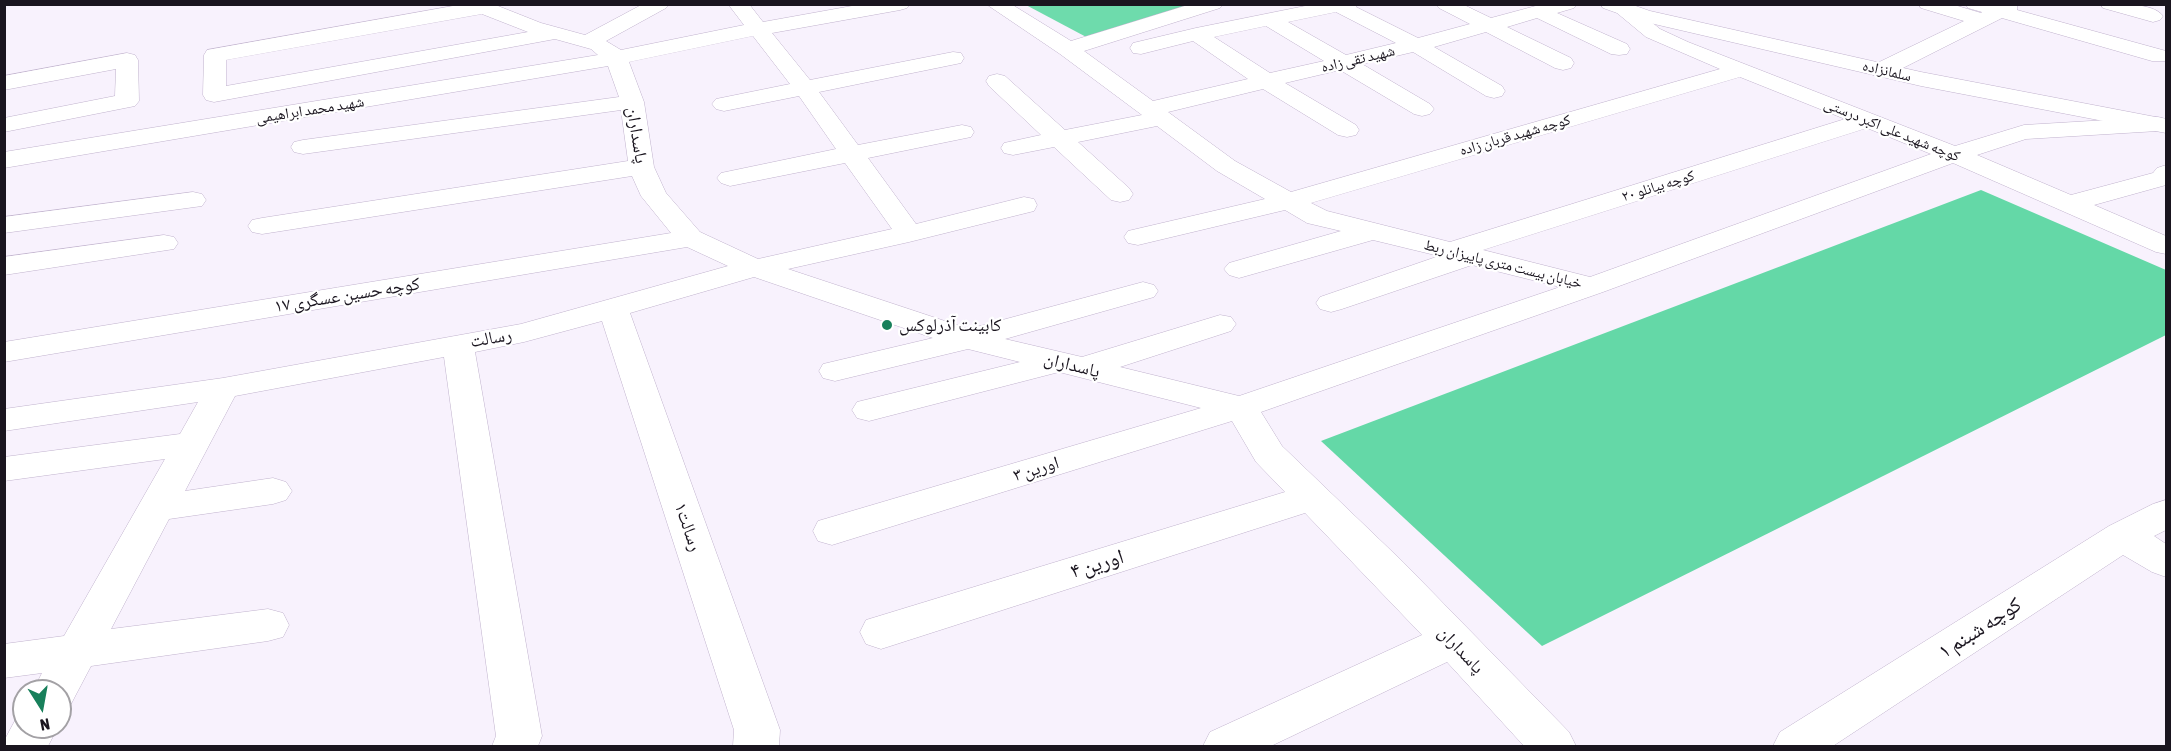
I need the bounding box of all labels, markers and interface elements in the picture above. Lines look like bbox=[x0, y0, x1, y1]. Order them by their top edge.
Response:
street label: شهید تقی زاده bbox=[1319, 42, 1397, 76]
street label: سلمانزاده bbox=[1861, 57, 1913, 85]
street label: شهید محمد ابراهیمی bbox=[255, 93, 365, 127]
street label: کوچه شهید علی اکبر درستی bbox=[1821, 94, 1963, 166]
street label: پاسداران bbox=[622, 105, 652, 165]
street label: کوچه شهید قربان زاده bbox=[1457, 111, 1573, 159]
street label: کوچه بیانلو ۲۰ bbox=[1619, 166, 1697, 206]
street label: خیابان بیست متری پاییزان ربط bbox=[1422, 236, 1584, 292]
street label: کوچه حسین عسگری ۱۷ bbox=[273, 273, 421, 317]
place label: کابینت آذرلوکس bbox=[899, 314, 1002, 336]
marker: کابینت آذرلوکس bbox=[880, 318, 894, 332]
street label: رسالت bbox=[469, 324, 513, 352]
street label: پاسداران bbox=[1042, 348, 1102, 382]
street label: اورین ۳ bbox=[1010, 452, 1062, 486]
street label: رسالت۱ bbox=[670, 500, 706, 554]
street label: اورین ۴ bbox=[1067, 544, 1127, 584]
street label: کوچه شبنم ۱ bbox=[1934, 592, 2026, 664]
street label: پاسداران bbox=[1434, 622, 1488, 678]
north arrow bbox=[12, 679, 72, 739]
text: N bbox=[39, 715, 51, 734]

